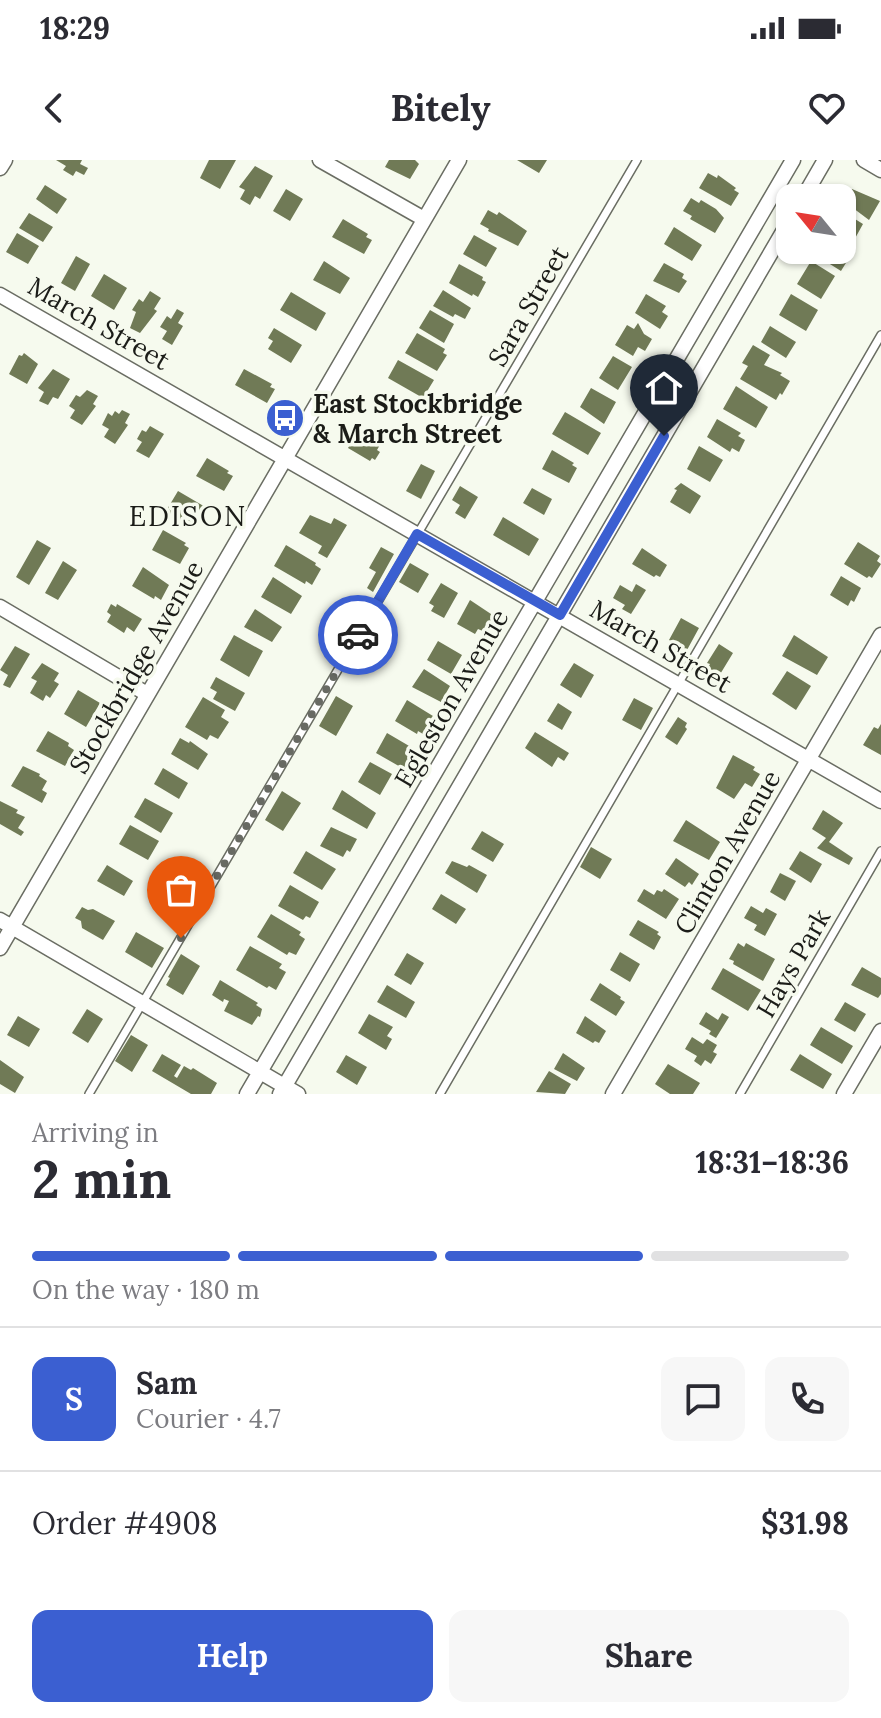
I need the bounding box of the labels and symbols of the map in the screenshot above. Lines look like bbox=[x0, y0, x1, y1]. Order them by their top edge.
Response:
north arrow bbox=[776, 184, 856, 264]
street label: Sara Street bbox=[480, 240, 576, 372]
street label: March Street bbox=[22, 269, 176, 377]
pin bbox=[630, 354, 698, 436]
place label: East Stockbridge & March Street bbox=[313, 387, 522, 450]
bus stop icon: East Stockbridge & March Street bbox=[264, 397, 306, 439]
district label: EDISON bbox=[129, 498, 247, 534]
street label: Stockbridge Avenue bbox=[62, 555, 210, 779]
street label: March Street bbox=[584, 592, 738, 700]
courier bbox=[318, 595, 398, 675]
street label: Egleston Avenue bbox=[387, 603, 515, 793]
street label: Clinton Avenue bbox=[667, 764, 787, 940]
pin bbox=[147, 856, 215, 938]
street label: Hays Park bbox=[749, 903, 837, 1023]

